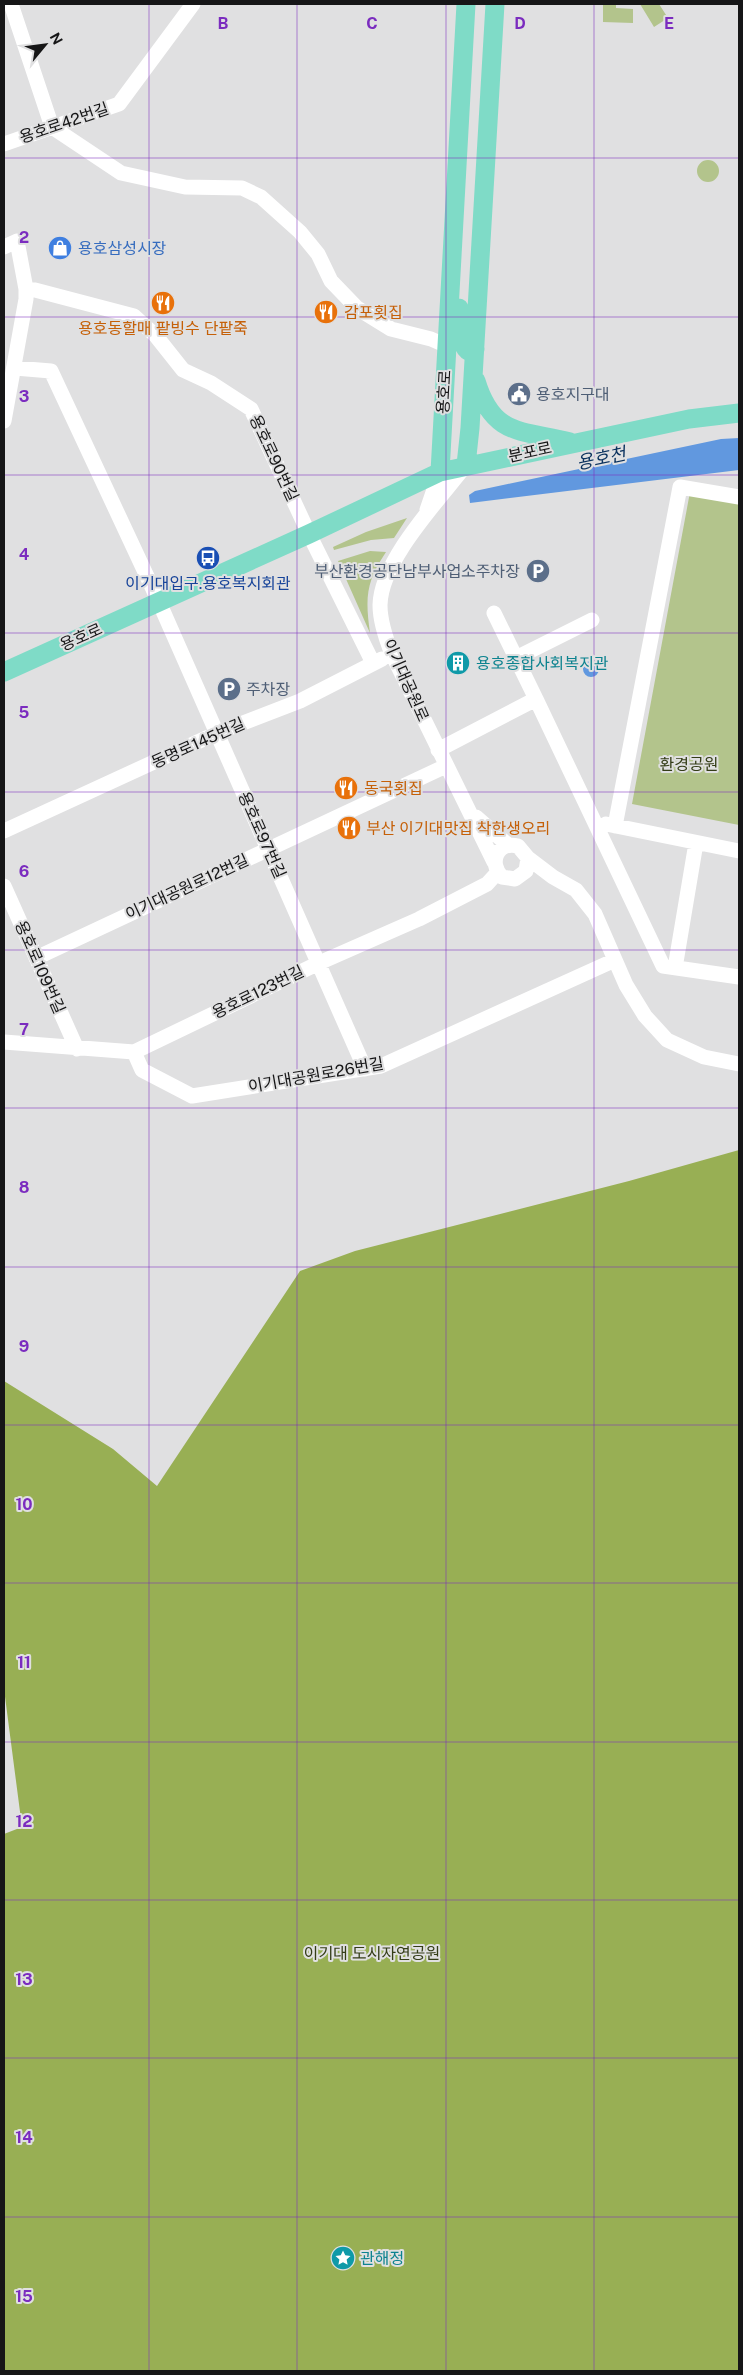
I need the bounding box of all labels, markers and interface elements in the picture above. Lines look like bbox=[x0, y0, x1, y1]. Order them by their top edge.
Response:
text: B bbox=[218, 14, 229, 33]
text: C bbox=[366, 14, 378, 33]
text: D bbox=[514, 14, 526, 33]
text: E bbox=[664, 14, 674, 33]
north arrow bbox=[20, 20, 70, 70]
text: N bbox=[47, 30, 66, 47]
street label: 용호로42번길 bbox=[17, 99, 111, 147]
text: 2 bbox=[19, 228, 29, 247]
shop icon: 용호삼성시장 bbox=[47, 235, 73, 261]
place label: 용호삼성시장 bbox=[78, 239, 167, 258]
restaurant icon: 용호동할매 팥빙수 단팥죽 bbox=[150, 290, 176, 316]
restaurant icon: 감포횟집 bbox=[313, 299, 339, 325]
place label: 감포횟집 bbox=[344, 303, 403, 322]
place label: 용호동할매 팥빙수 단팥죽 bbox=[78, 319, 248, 338]
street label: 용호로 bbox=[433, 369, 455, 415]
public building icon: 용호지구대 bbox=[506, 381, 532, 407]
place label: 용호지구대 bbox=[536, 385, 610, 404]
text: 3 bbox=[19, 387, 29, 406]
street label: 용호로90번길 bbox=[246, 412, 302, 504]
street label: 분포로 bbox=[506, 438, 554, 466]
water label: 용호천 bbox=[575, 442, 630, 473]
text: 4 bbox=[19, 545, 30, 564]
bus stop icon: 이기대입구.용호복지회관 bbox=[195, 545, 221, 571]
parking icon: 부산환경공단남부사업소주차장 bbox=[525, 558, 551, 584]
place label: 부산환경공단남부사업소주차장 bbox=[314, 562, 520, 581]
place label: 이기대입구.용호복지회관 bbox=[125, 574, 291, 593]
street label: 용호로 bbox=[57, 619, 105, 655]
street label: 이기대공원로 bbox=[379, 636, 433, 724]
building icon: 용호종합사회복지관 bbox=[445, 650, 471, 676]
place label: 용호종합사회복지관 bbox=[476, 654, 609, 673]
parking icon: 주차장 bbox=[216, 676, 242, 702]
place label: 주차장 bbox=[246, 680, 290, 699]
text: 5 bbox=[19, 703, 30, 722]
street label: 동명로145번길 bbox=[148, 714, 248, 772]
park label: 환경공원 bbox=[660, 755, 718, 774]
restaurant icon: 동국횟집 bbox=[333, 775, 359, 801]
place label: 동국횟집 bbox=[364, 779, 423, 798]
street label: 용호로97번길 bbox=[234, 789, 290, 881]
restaurant icon: 부산 이기대맛집 착한생오리 bbox=[336, 815, 362, 841]
place label: 부산 이기대맛집 착한생오리 bbox=[366, 819, 550, 838]
street label: 이기대공원로12번길 bbox=[122, 850, 252, 924]
text: 6 bbox=[19, 862, 29, 881]
street label: 용호로109번길 bbox=[11, 918, 69, 1016]
street label: 용호로123번길 bbox=[209, 962, 307, 1022]
text: 7 bbox=[19, 1020, 29, 1039]
street label: 이기대공원로26번길 bbox=[247, 1054, 385, 1096]
text: 8 bbox=[19, 1178, 30, 1197]
text: 9 bbox=[19, 1337, 29, 1356]
text: 10 bbox=[15, 1495, 33, 1514]
text: 11 bbox=[17, 1653, 31, 1672]
text: 12 bbox=[15, 1812, 33, 1831]
park label: 이기대 도시자연공원 bbox=[304, 1944, 440, 1963]
text: 13 bbox=[15, 1970, 33, 1989]
text: 14 bbox=[15, 2128, 33, 2147]
place icon: 관해정 bbox=[330, 2245, 356, 2271]
place label: 관해정 bbox=[360, 2249, 404, 2268]
text: 15 bbox=[15, 2287, 33, 2306]

